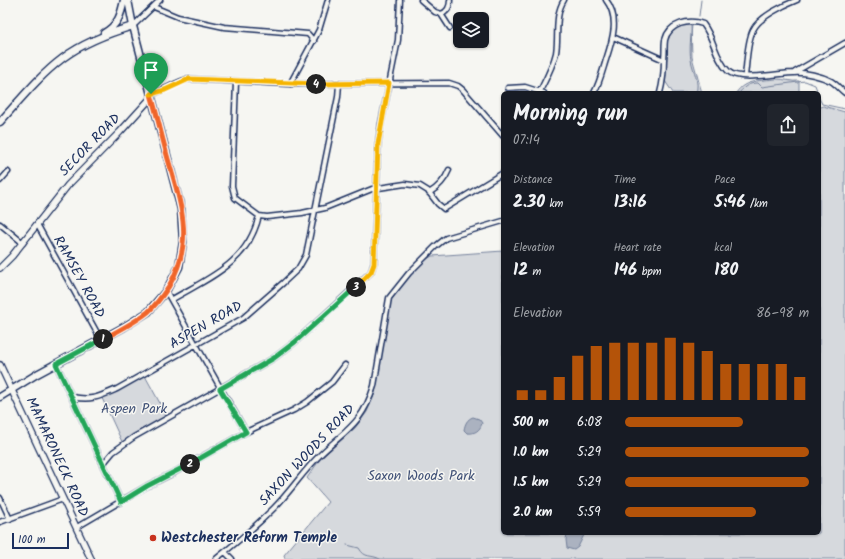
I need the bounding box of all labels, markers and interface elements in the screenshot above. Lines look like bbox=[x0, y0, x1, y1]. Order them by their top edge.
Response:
map controls bbox=[453, 12, 489, 48]
button: layers bbox=[453, 12, 489, 48]
pin bbox=[134, 53, 168, 94]
icon: arrive bbox=[140, 59, 162, 81]
pin: 4 bbox=[306, 74, 326, 94]
text: 4 bbox=[313, 75, 319, 93]
text: Morning run bbox=[513, 97, 628, 132]
button: share bbox=[767, 104, 809, 146]
street label: SECOR ROAD bbox=[54, 108, 126, 182]
text: 07:14 bbox=[513, 130, 540, 151]
text: Distance bbox=[513, 171, 553, 189]
text: Time bbox=[614, 171, 636, 189]
text: Pace bbox=[714, 171, 735, 189]
text: 2.30 bbox=[513, 189, 545, 216]
text: 13:16 bbox=[614, 189, 647, 216]
text: 5:46 bbox=[714, 189, 746, 216]
text: km bbox=[545, 195, 563, 213]
text: /km bbox=[746, 195, 768, 213]
street label: RAMSEY ROAD bbox=[47, 232, 111, 322]
text: Elevation bbox=[513, 239, 555, 257]
text: Heart rate bbox=[614, 239, 661, 257]
text: kcal bbox=[714, 239, 732, 257]
text: 12 bbox=[513, 257, 528, 284]
text: 146 bbox=[614, 257, 637, 284]
text: 180 bbox=[714, 257, 738, 284]
text: m bbox=[528, 263, 541, 281]
text: bpm bbox=[637, 263, 661, 281]
pin: 3 bbox=[346, 277, 366, 297]
text: 3 bbox=[353, 278, 359, 296]
street label: ASPEN ROAD bbox=[165, 295, 247, 355]
text: Elevation bbox=[513, 303, 562, 324]
text: 86–98 m bbox=[756, 303, 809, 324]
pin: 1 bbox=[93, 329, 113, 349]
text: 1 bbox=[101, 330, 105, 348]
street label: MAMARONECK ROAD bbox=[20, 393, 94, 521]
park label: Aspen Park bbox=[101, 398, 167, 420]
street label: SAXON WOODS ROAD bbox=[254, 399, 360, 511]
text: 500 m bbox=[513, 412, 549, 433]
text: 6:08 bbox=[577, 412, 602, 433]
text: 1.0 km bbox=[513, 442, 549, 463]
text: 5:29 bbox=[577, 442, 601, 463]
pin: 2 bbox=[180, 454, 200, 474]
text: 2 bbox=[187, 455, 193, 473]
park label: Saxon Woods Park bbox=[368, 465, 475, 487]
text: 1.5 km bbox=[513, 472, 549, 493]
text: 5:29 bbox=[577, 472, 601, 493]
text: 2.0 km bbox=[513, 502, 552, 523]
text: 5:59 bbox=[577, 502, 601, 523]
place label: Westchester Reform Temple bbox=[161, 527, 337, 549]
scale bar bbox=[12, 531, 69, 550]
text: 100 m bbox=[18, 531, 46, 549]
marker: Westchester Reform Temple bbox=[148, 533, 158, 543]

